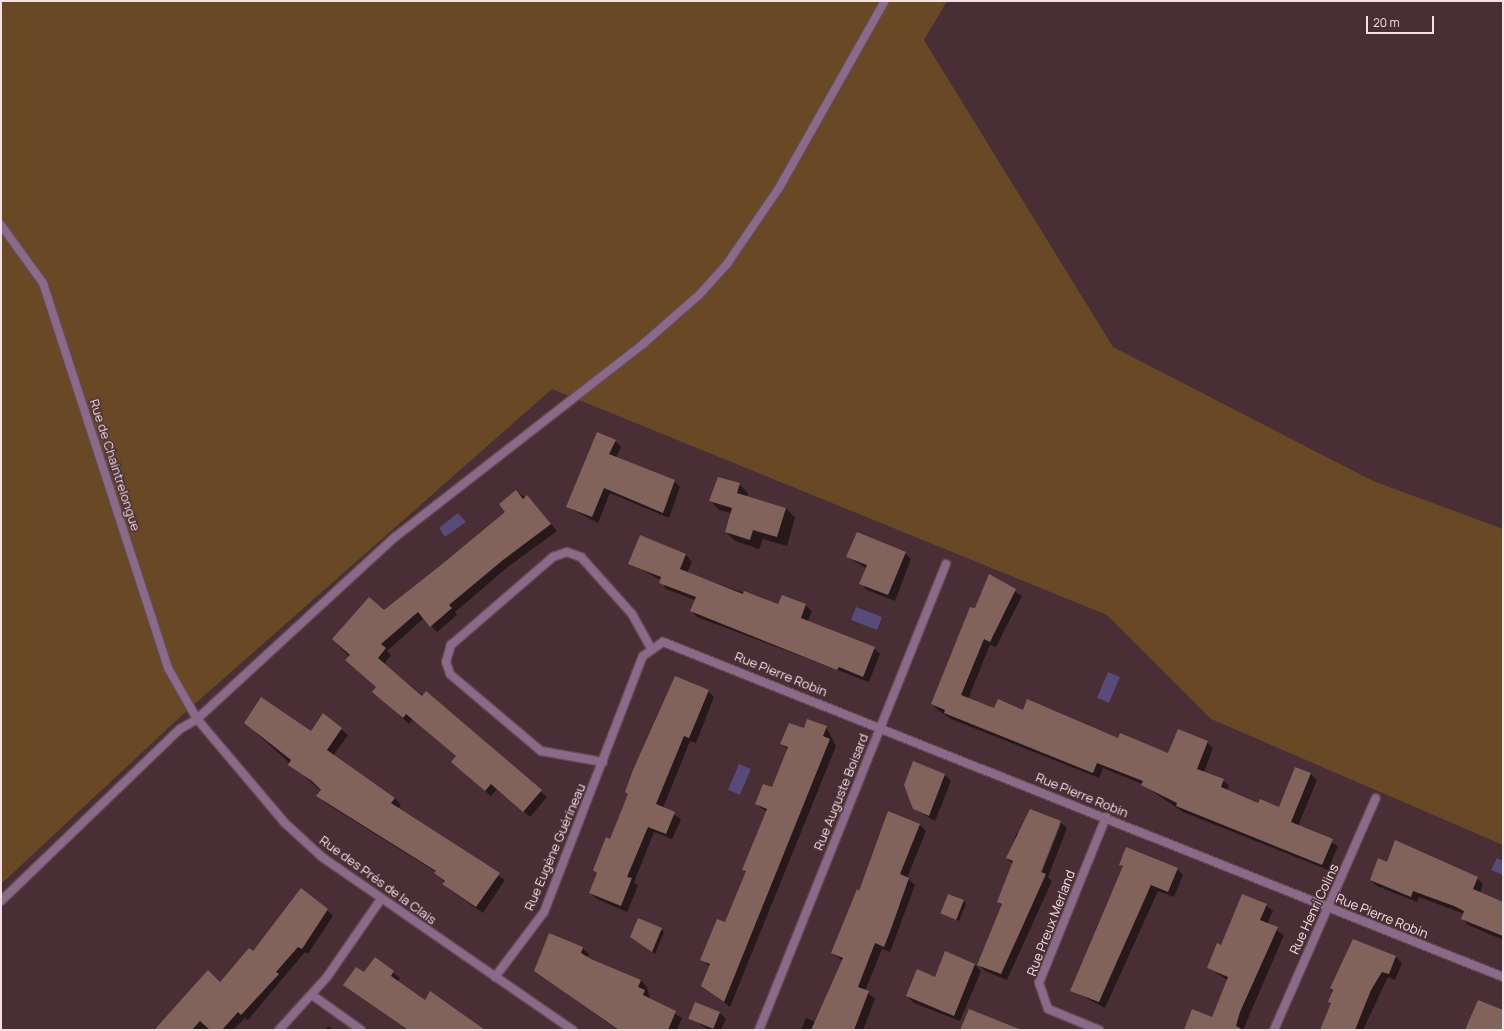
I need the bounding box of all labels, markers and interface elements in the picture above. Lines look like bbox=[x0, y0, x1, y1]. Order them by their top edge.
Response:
scale bar bbox=[1368, 8, 1436, 34]
text: 20 m bbox=[1373, 14, 1400, 31]
street label: Rue de Chaintrelongue bbox=[86, 397, 144, 533]
street label: Rue Pierre Robin bbox=[732, 648, 830, 700]
street label: Rue Auguste Boisard bbox=[810, 731, 872, 853]
street label: Rue Pierre Robin bbox=[1033, 769, 1131, 821]
street label: Rue Eugène Guérineau bbox=[521, 781, 589, 913]
street label: Rue des Prés de la Clais bbox=[317, 832, 439, 928]
street label: Rue Henri Colins bbox=[1286, 861, 1342, 957]
street label: Rue Preux Merland bbox=[1024, 868, 1078, 978]
street label: Rue Pierre Robin bbox=[1333, 890, 1431, 942]

